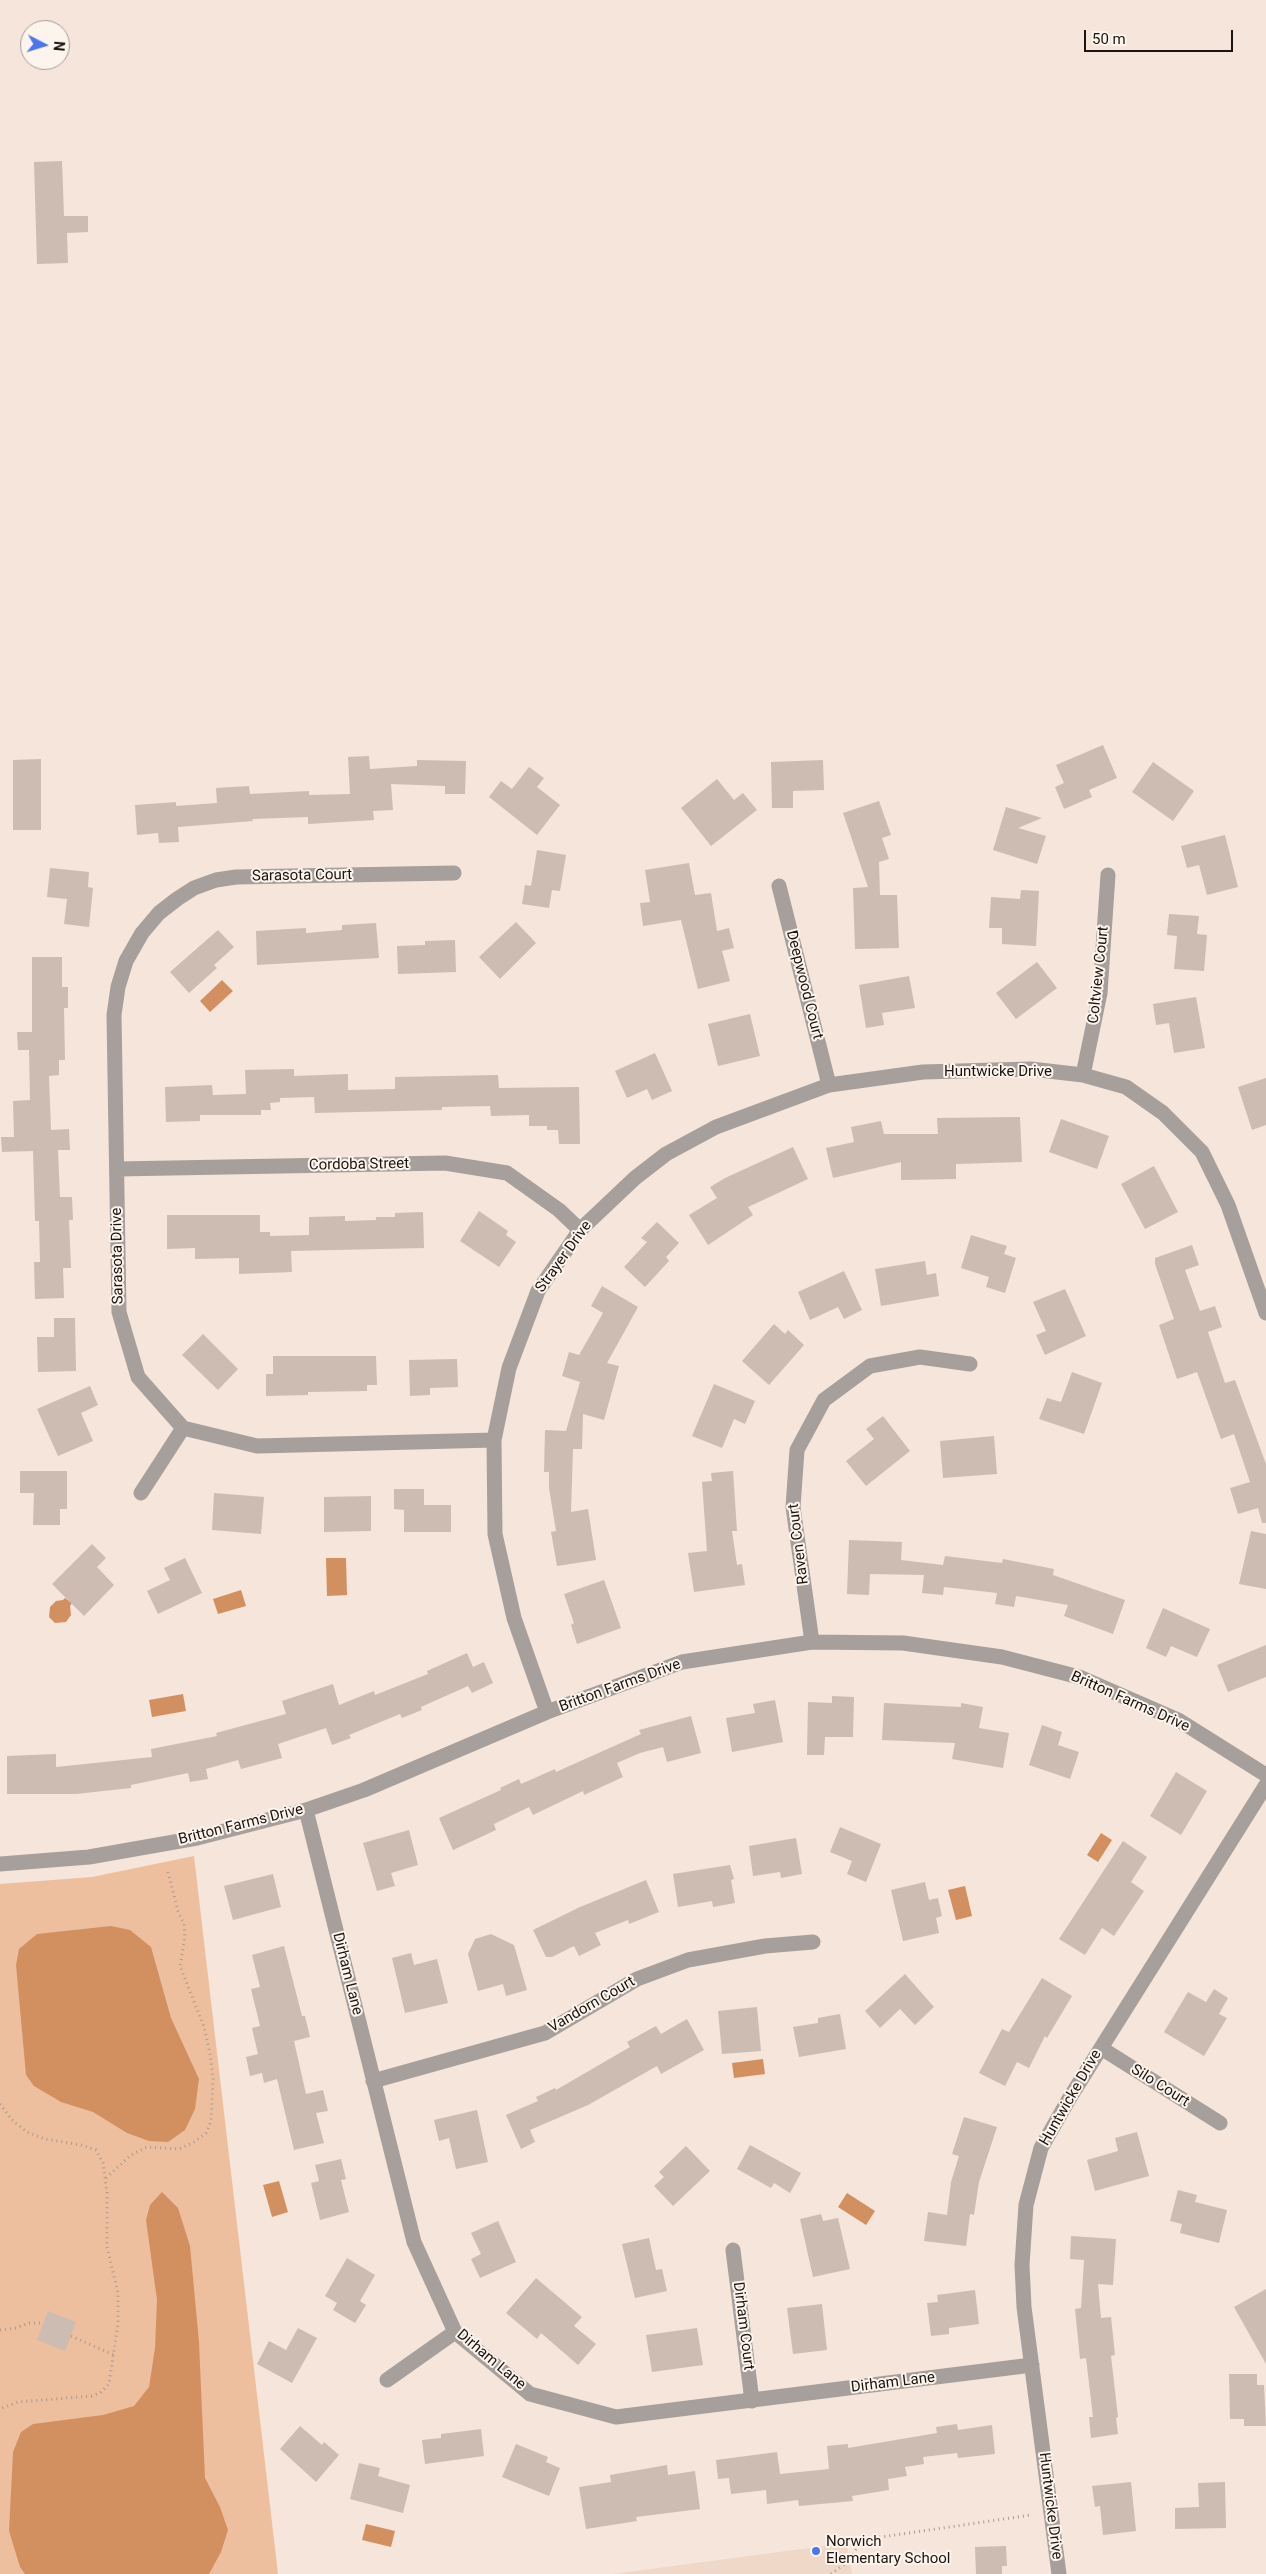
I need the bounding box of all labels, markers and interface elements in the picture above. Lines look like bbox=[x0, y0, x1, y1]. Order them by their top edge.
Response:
north arrow bbox=[20, 20, 70, 70]
scale bar bbox=[1086, 20, 1235, 52]
text: 50 m bbox=[1092, 30, 1126, 48]
text: N bbox=[51, 41, 67, 52]
street label: Sarasota Court bbox=[252, 866, 352, 886]
street label: Coltview Court bbox=[1085, 925, 1113, 1025]
street label: Deepwood Court bbox=[782, 929, 826, 1041]
street label: Huntwicke Drive bbox=[944, 1063, 1052, 1081]
street label: Cordoba Street bbox=[309, 1155, 409, 1175]
street label: Sarasota Drive bbox=[108, 1207, 128, 1305]
street label: Strayer Drive bbox=[532, 1218, 596, 1296]
street label: Raven Court bbox=[785, 1503, 813, 1585]
street label: Britton Farms Drive bbox=[557, 1656, 683, 1716]
street label: Britton Farms Drive bbox=[1068, 1668, 1192, 1736]
street label: Britton Farms Drive bbox=[177, 1801, 305, 1849]
street label: Dirham Lane bbox=[328, 1931, 366, 2017]
street label: Vandorn Court bbox=[546, 1973, 638, 2037]
street label: Huntwicke Drive bbox=[1036, 2047, 1106, 2149]
street label: Silo Court bbox=[1127, 2061, 1193, 2111]
street label: Dirham Court bbox=[729, 2281, 757, 2371]
street label: Dirham Lane bbox=[453, 2326, 529, 2394]
street label: Dirham Lane bbox=[850, 2369, 936, 2397]
street label: Huntwicke Drive bbox=[1035, 2451, 1065, 2561]
place label: Norwich Elementary School bbox=[826, 2533, 950, 2568]
marker: Norwich Elementary School bbox=[810, 2545, 822, 2557]

